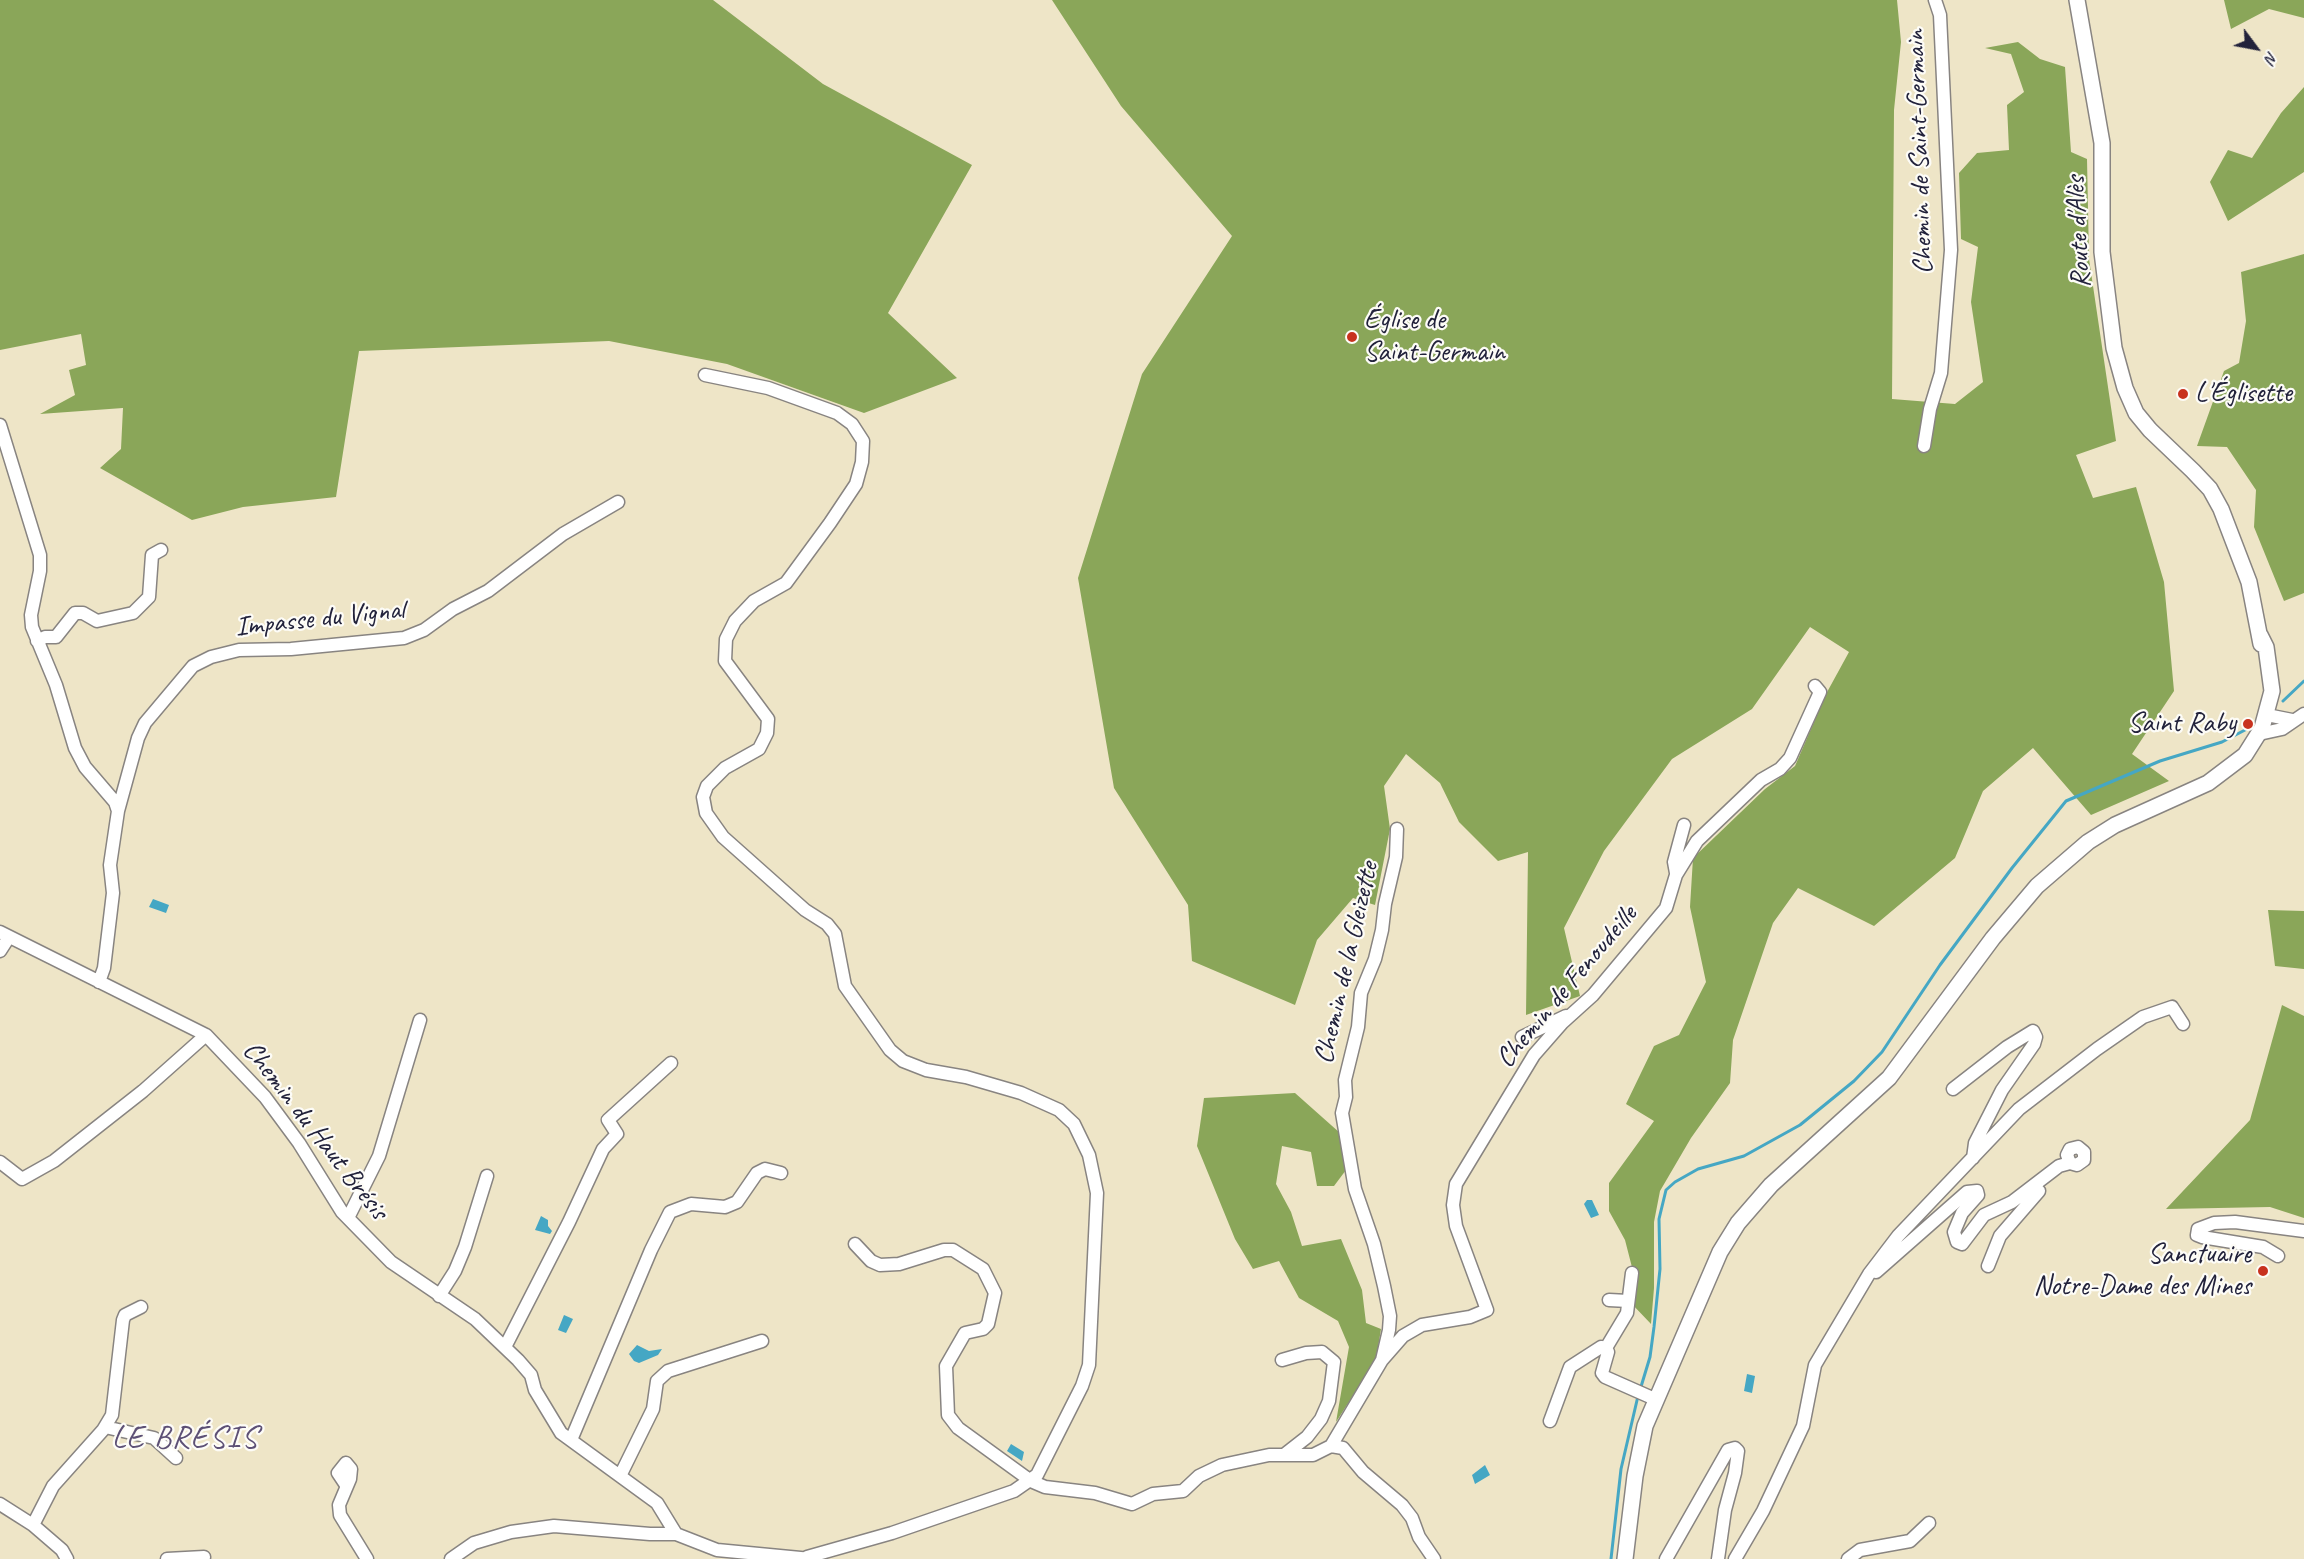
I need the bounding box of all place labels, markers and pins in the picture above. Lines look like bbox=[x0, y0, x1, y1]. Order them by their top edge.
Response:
place label: Église de Saint-Germain bbox=[1364, 304, 1505, 370]
marker: Église de Saint-Germain bbox=[1345, 330, 1359, 344]
place label: L'Églisette bbox=[2195, 377, 2292, 411]
marker: L'Églisette bbox=[2176, 387, 2190, 401]
place label: Saint Raby bbox=[2128, 707, 2236, 741]
marker: Saint Raby bbox=[2241, 717, 2255, 731]
place label: Sanctuaire Notre-Dame des Mines bbox=[2033, 1238, 2251, 1304]
marker: Sanctuaire Notre-Dame des Mines bbox=[2256, 1264, 2270, 1278]

